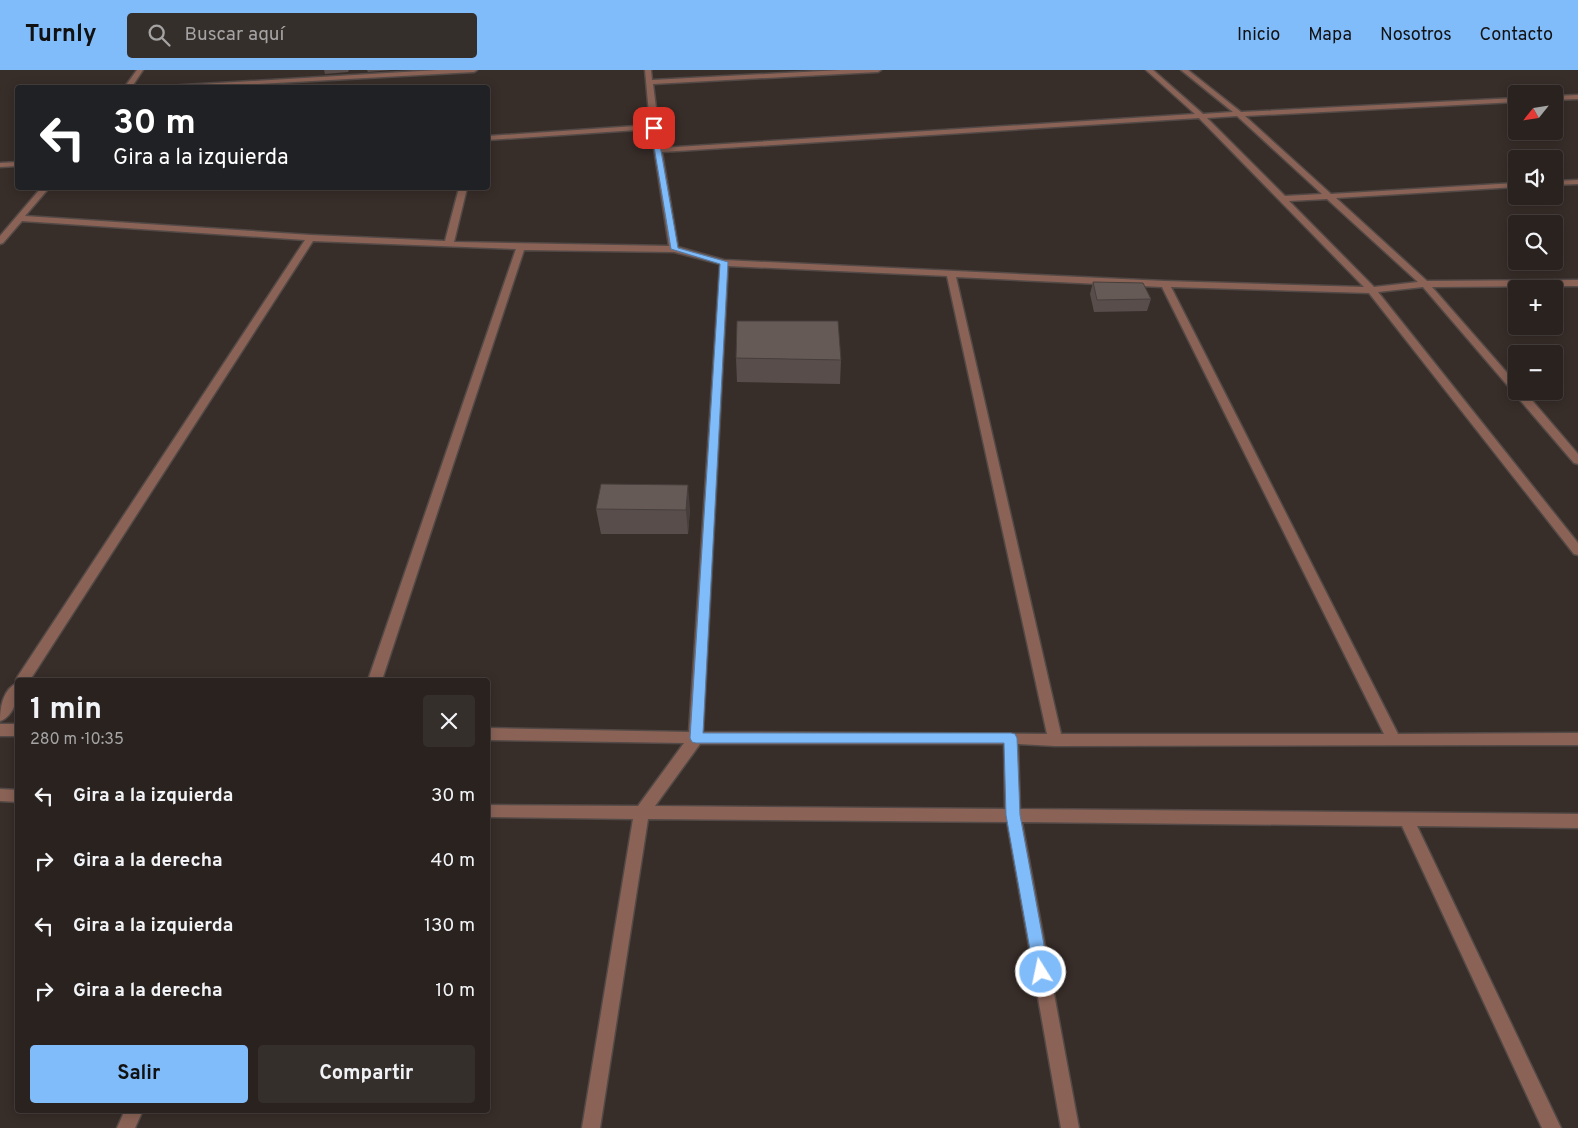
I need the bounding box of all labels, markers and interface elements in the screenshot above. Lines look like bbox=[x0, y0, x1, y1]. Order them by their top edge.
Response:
search box bbox=[127, 13, 477, 58]
text: Turnly bbox=[25, 20, 97, 50]
icon: search bbox=[145, 21, 173, 49]
text: Buscar aquí bbox=[185, 23, 284, 47]
text: Inicio bbox=[1237, 24, 1280, 47]
text: Mapa bbox=[1308, 24, 1352, 47]
text: Nosotros bbox=[1380, 24, 1452, 47]
text: Contacto bbox=[1480, 24, 1553, 47]
north arrow bbox=[1508, 85, 1562, 140]
map controls bbox=[1508, 85, 1563, 400]
text: 30 m bbox=[113, 102, 196, 146]
icon: left bbox=[30, 105, 95, 170]
pin bbox=[633, 107, 675, 149]
icon: arrive bbox=[640, 114, 668, 142]
text: Gira a la izquierda bbox=[113, 145, 289, 172]
button: sound bbox=[1508, 150, 1563, 205]
button: search bbox=[1508, 215, 1563, 270]
button: + bbox=[1508, 280, 1563, 335]
button: − bbox=[1508, 345, 1563, 400]
text: 1 min bbox=[30, 692, 102, 729]
button: close bbox=[423, 695, 475, 747]
text: 280 m · 10:35 bbox=[30, 730, 124, 750]
icon: left bbox=[30, 782, 58, 810]
text: Gira a la izquierda bbox=[73, 784, 233, 808]
text: 30 m bbox=[431, 784, 475, 808]
icon: right bbox=[30, 847, 58, 875]
text: Gira a la derecha bbox=[73, 849, 223, 873]
text: 40 m bbox=[430, 849, 475, 873]
icon: left bbox=[30, 912, 58, 940]
text: Gira a la izquierda bbox=[73, 914, 233, 938]
text: 130 m bbox=[424, 914, 475, 938]
position arrow bbox=[1014, 945, 1066, 997]
icon: right bbox=[30, 977, 58, 1005]
text: Gira a la derecha bbox=[73, 979, 223, 1003]
text: 10 m bbox=[435, 979, 475, 1003]
button: Salir bbox=[30, 1045, 248, 1103]
button: Compartir bbox=[258, 1045, 475, 1103]

